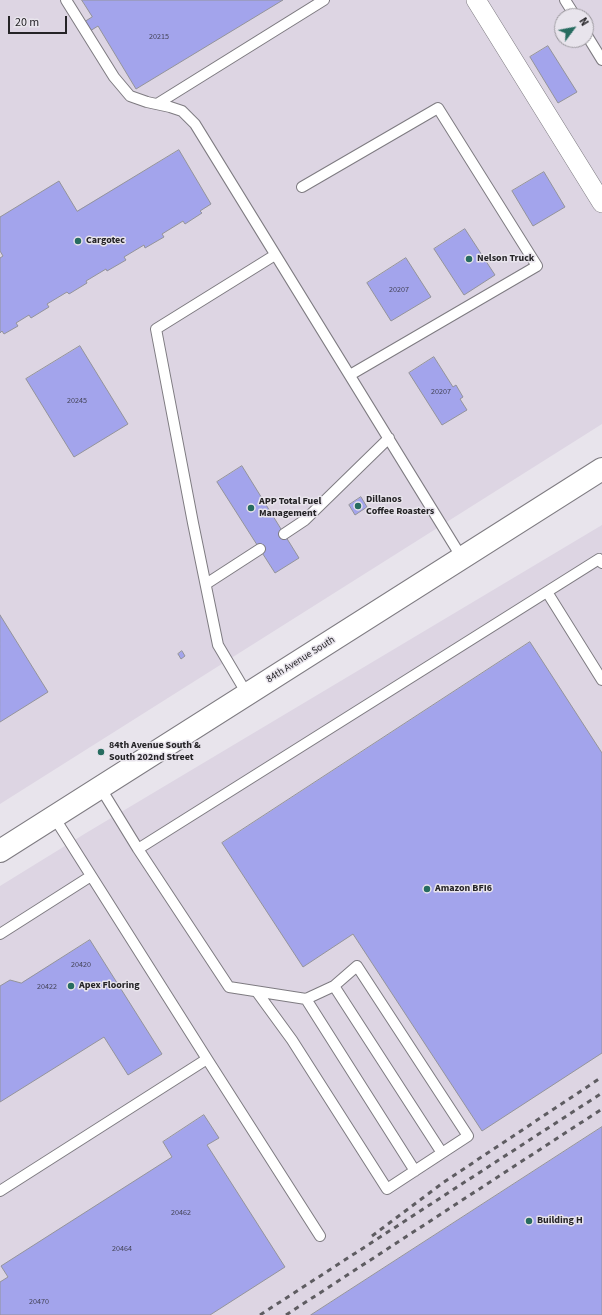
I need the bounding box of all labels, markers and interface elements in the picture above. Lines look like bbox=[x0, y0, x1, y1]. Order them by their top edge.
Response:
scale bar bbox=[10, 8, 69, 34]
north arrow bbox=[554, 8, 594, 48]
text: 20 m bbox=[15, 14, 39, 31]
text: N bbox=[575, 15, 592, 29]
house number: 20215 bbox=[149, 32, 169, 42]
place label: Cargotec bbox=[86, 235, 125, 247]
marker: Cargotec bbox=[73, 236, 83, 246]
place label: Nelson Truck bbox=[477, 253, 534, 265]
marker: Nelson Truck bbox=[464, 254, 474, 264]
house number: 20207 bbox=[389, 285, 409, 295]
house number: 20207 bbox=[431, 387, 451, 397]
house number: 20245 bbox=[67, 396, 87, 406]
place label: Dillanos Coffee Roasters bbox=[366, 494, 434, 518]
place label: APP Total Fuel Management bbox=[259, 496, 321, 520]
marker: Dillanos Coffee Roasters bbox=[353, 501, 363, 511]
marker: APP Total Fuel Management bbox=[246, 503, 256, 513]
street label: 84th Avenue South bbox=[264, 634, 338, 686]
place label: 84th Avenue South & South 202nd Street bbox=[109, 740, 201, 764]
marker: 84th Avenue South & South 202nd Street bbox=[96, 747, 106, 757]
place label: Amazon BFI6 bbox=[435, 883, 492, 895]
marker: Amazon BFI6 bbox=[422, 884, 432, 894]
house number: 20420 bbox=[71, 960, 91, 970]
place label: Apex Flooring bbox=[79, 980, 140, 992]
marker: Apex Flooring bbox=[66, 981, 76, 991]
house number: 20422 bbox=[37, 982, 57, 992]
house number: 20462 bbox=[171, 1208, 191, 1218]
place label: Building H bbox=[537, 1215, 583, 1227]
marker: Building H bbox=[524, 1216, 534, 1226]
house number: 20464 bbox=[112, 1244, 132, 1254]
house number: 20470 bbox=[29, 1297, 49, 1307]

